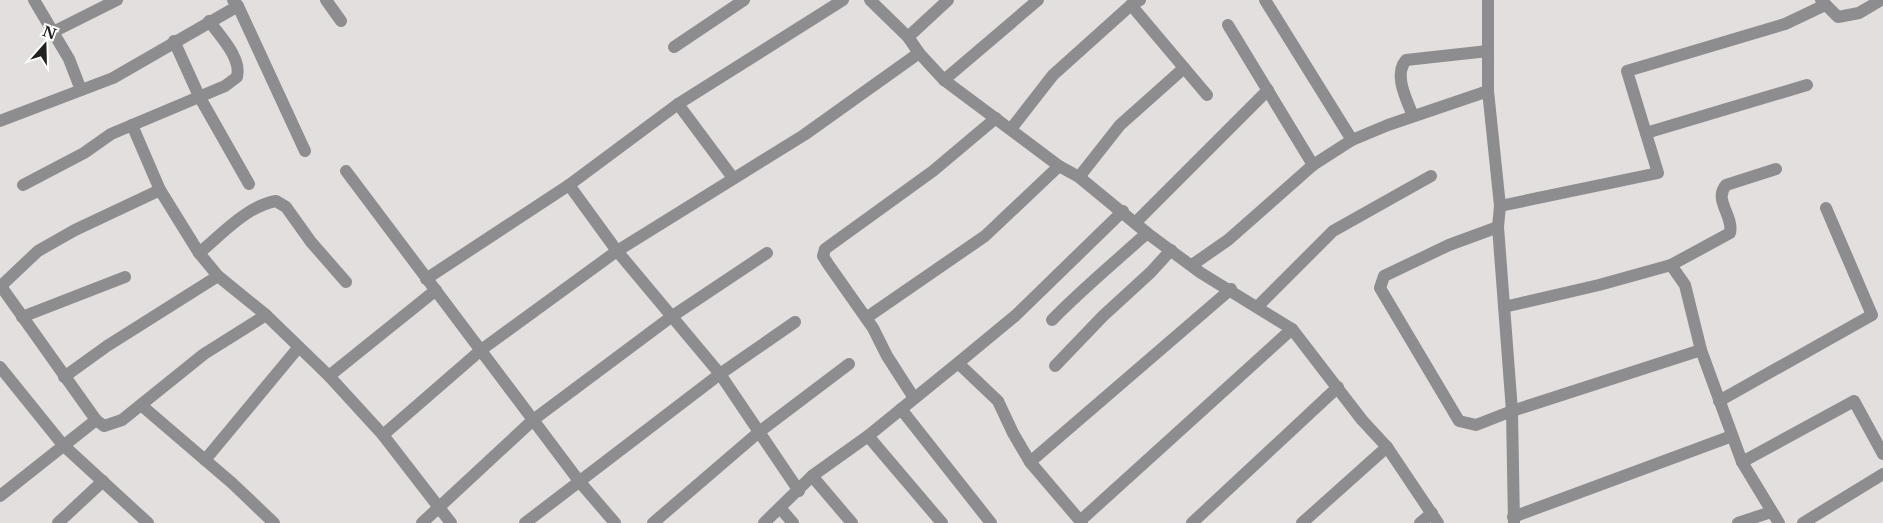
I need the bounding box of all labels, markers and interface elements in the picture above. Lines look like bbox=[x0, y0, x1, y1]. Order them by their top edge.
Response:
north arrow bbox=[20, 20, 70, 70]
text: N bbox=[40, 22, 59, 43]

